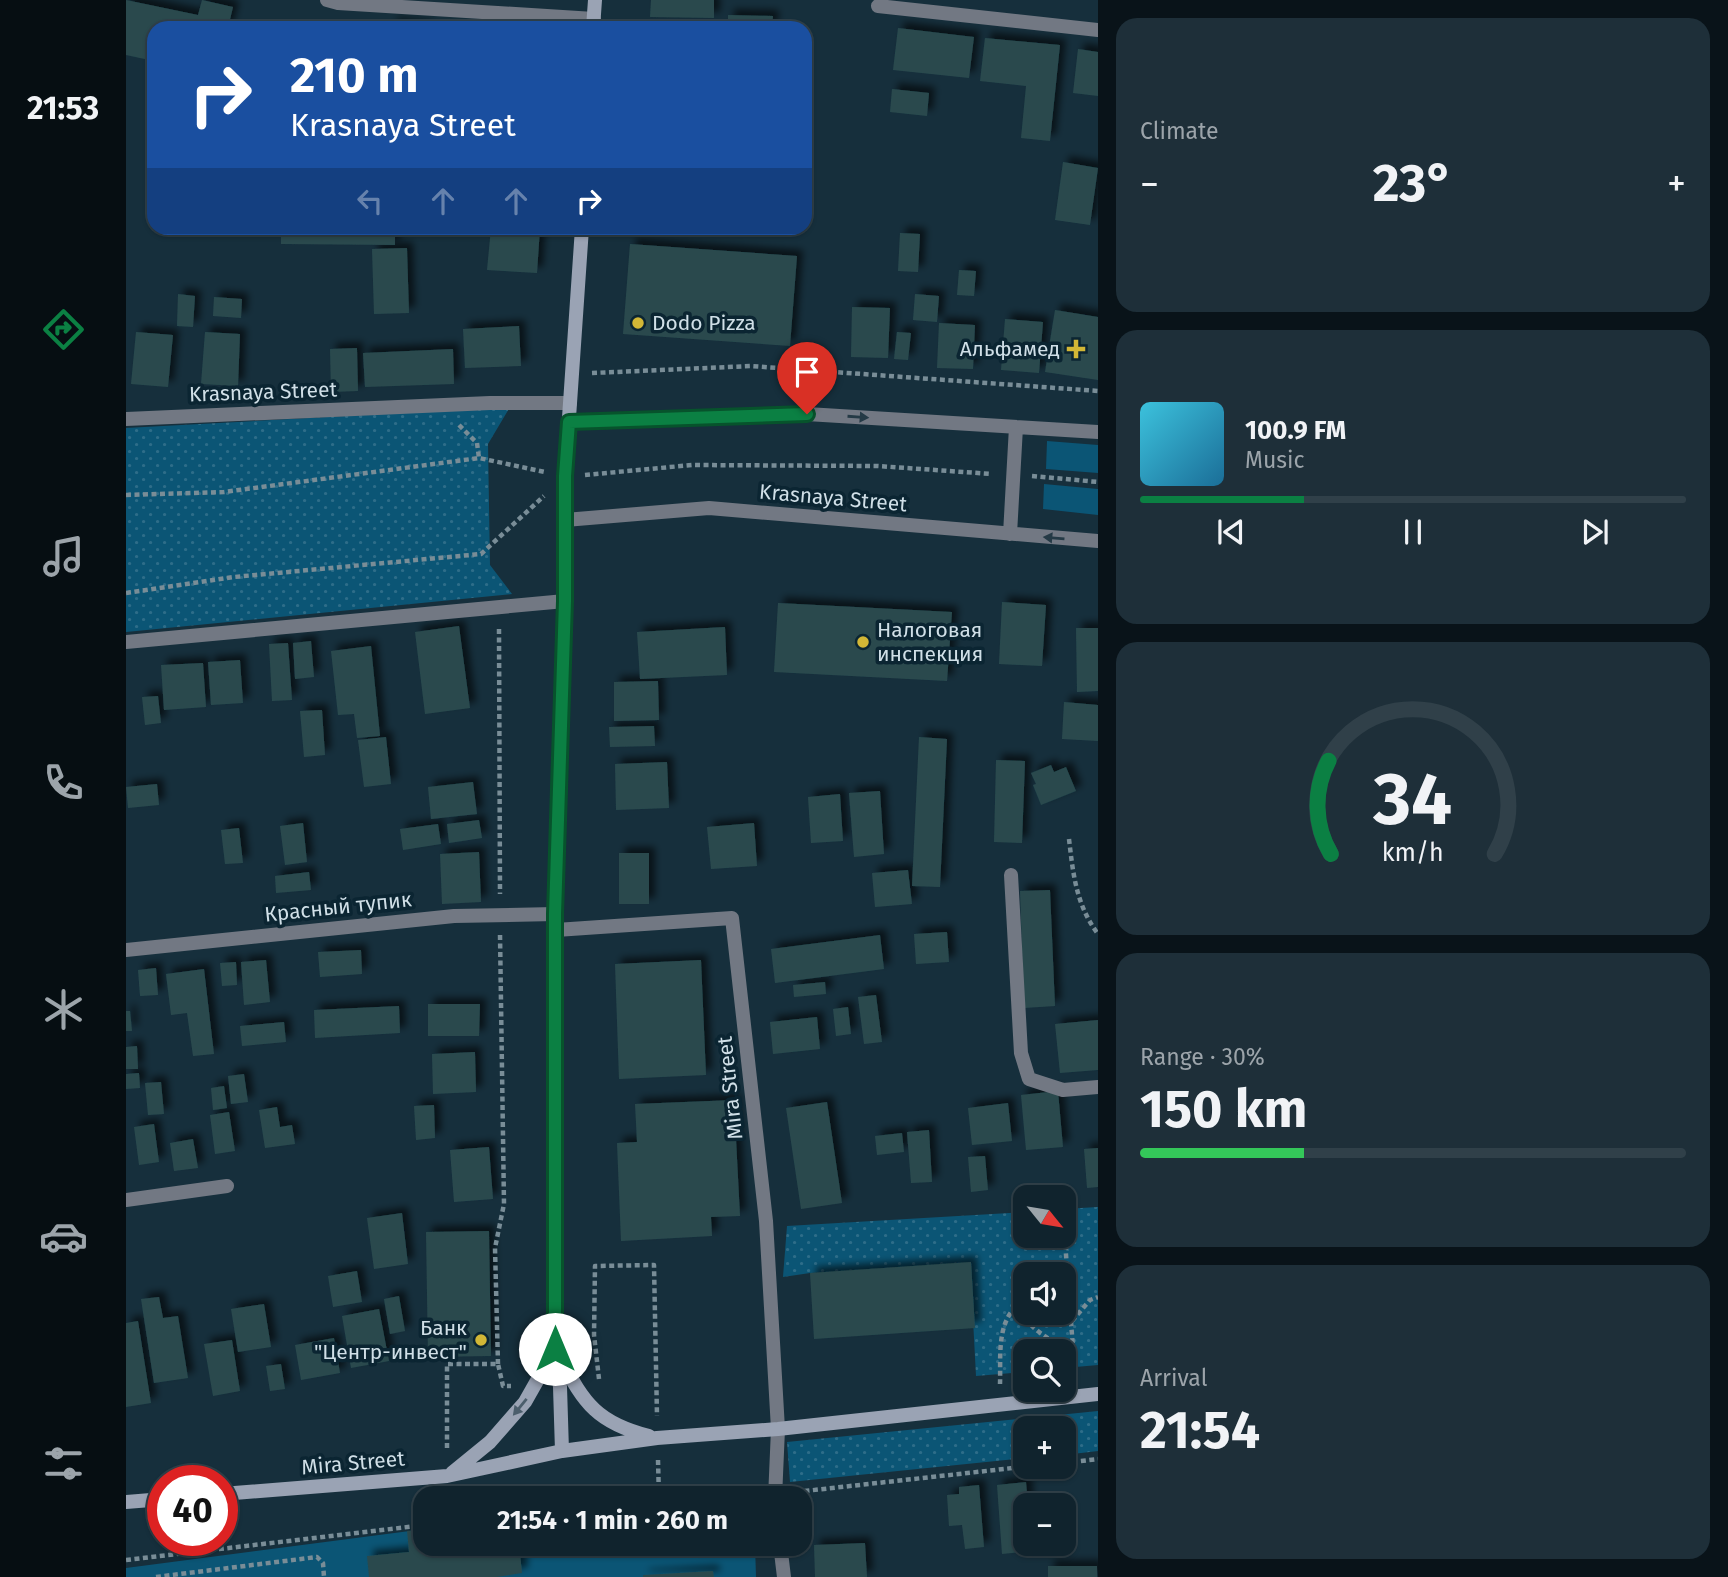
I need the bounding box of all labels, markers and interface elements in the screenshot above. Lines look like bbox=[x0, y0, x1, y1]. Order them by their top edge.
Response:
text: 210 m bbox=[290, 46, 419, 105]
icon: right bbox=[175, 49, 266, 140]
text: 21:53 bbox=[27, 89, 99, 127]
text: Krasnaya Street bbox=[290, 106, 516, 144]
text: Climate bbox=[1140, 117, 1219, 145]
text: 23° bbox=[1373, 152, 1453, 215]
text: − bbox=[1140, 161, 1159, 207]
text: + bbox=[1667, 161, 1686, 207]
icon: left bbox=[351, 182, 389, 220]
icon: ahead bbox=[424, 182, 462, 220]
icon: ahead bbox=[497, 182, 535, 220]
icon: right bbox=[570, 182, 608, 220]
icon: directions bbox=[39, 305, 88, 354]
place label: Dodo Pizza bbox=[652, 310, 756, 336]
marker: Dodo Pizza bbox=[630, 315, 646, 331]
place label: Альфамед bbox=[960, 336, 1060, 362]
marker: Альфамед bbox=[1066, 339, 1086, 359]
pin bbox=[777, 342, 837, 414]
icon: arrive bbox=[788, 353, 826, 391]
street label: Krasnaya Street bbox=[189, 376, 338, 408]
one-way arrow bbox=[847, 412, 869, 423]
text: 100.9 FM bbox=[1245, 415, 1346, 446]
text: Music bbox=[1245, 446, 1305, 474]
street label: Krasnaya Street bbox=[758, 479, 908, 517]
icon: previous bbox=[1212, 513, 1250, 551]
icon: pause bbox=[1394, 513, 1432, 551]
icon: next bbox=[1576, 513, 1614, 551]
icon: music bbox=[39, 532, 88, 581]
one-way arrow bbox=[1043, 532, 1065, 543]
place label: Налоговая инспекция bbox=[877, 617, 983, 667]
marker: Налоговая инспекция bbox=[855, 634, 871, 650]
text: 34 bbox=[1373, 757, 1452, 844]
icon: phone bbox=[39, 758, 88, 807]
text: km/h bbox=[1382, 838, 1444, 868]
street label: Красный тупик bbox=[263, 886, 413, 928]
icon: climate bbox=[39, 985, 88, 1034]
street label: Mira Street bbox=[712, 1035, 748, 1141]
text: Range · 30% bbox=[1140, 1043, 1265, 1071]
text: 150 km bbox=[1140, 1078, 1307, 1141]
north arrow bbox=[1013, 1185, 1076, 1248]
map controls bbox=[1013, 1185, 1076, 1556]
icon: car bbox=[39, 1212, 88, 1261]
button: sound bbox=[1013, 1262, 1076, 1325]
position arrow bbox=[518, 1312, 592, 1386]
place label: Банк "Центр-инвест" bbox=[314, 1315, 467, 1365]
marker: Банк "Центр-инвест" bbox=[473, 1332, 489, 1348]
button: search bbox=[1013, 1339, 1076, 1402]
text: Arrival bbox=[1140, 1364, 1207, 1392]
one-way arrow bbox=[512, 1398, 527, 1416]
text: 21:54 bbox=[1140, 1399, 1260, 1462]
button: + bbox=[1013, 1416, 1076, 1479]
icon: filters bbox=[39, 1439, 88, 1488]
street label: Mira Street bbox=[300, 1445, 406, 1480]
speed limit sign: 40 bbox=[147, 1465, 238, 1556]
button: − bbox=[1013, 1493, 1076, 1556]
text: 21:54 · 1 min · 260 m bbox=[497, 1505, 728, 1536]

